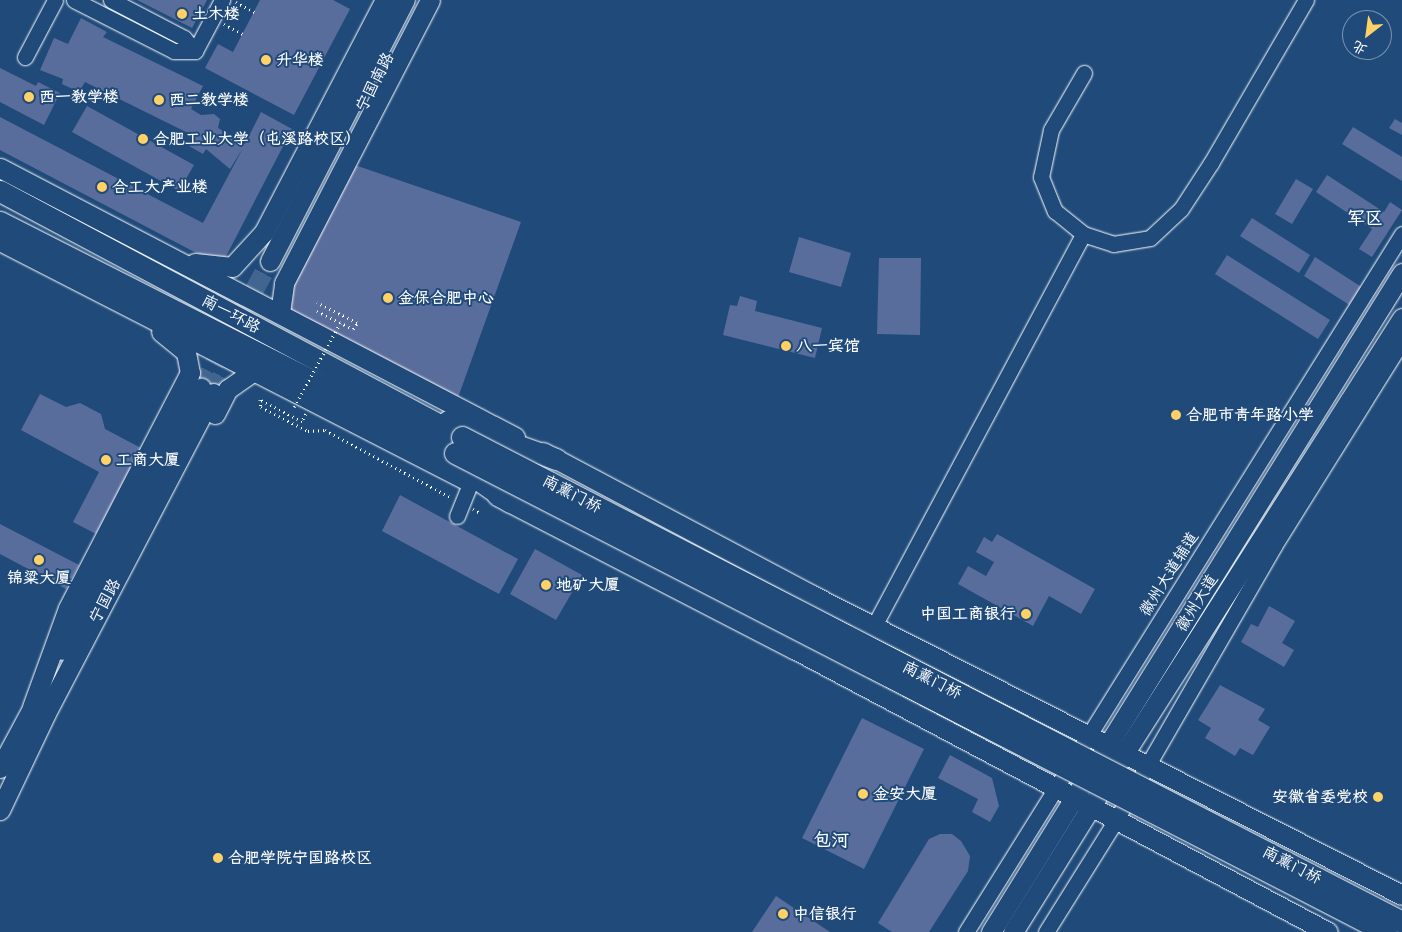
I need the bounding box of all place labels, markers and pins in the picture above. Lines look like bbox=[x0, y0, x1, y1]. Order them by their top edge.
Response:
place label: 土木楼 bbox=[192, 4, 240, 24]
marker: 土木楼 bbox=[176, 8, 188, 20]
place label: 升华楼 bbox=[276, 50, 324, 70]
marker: 升华楼 bbox=[260, 54, 272, 66]
place label: 西一教学楼 bbox=[39, 87, 119, 107]
place label: 西二教学楼 bbox=[169, 90, 249, 110]
marker: 西一教学楼 bbox=[23, 91, 35, 103]
marker: 西二教学楼 bbox=[153, 94, 165, 106]
place label: 合肥工业大学（屯溪路校区） bbox=[153, 129, 361, 149]
marker: 合肥工业大学（屯溪路校区） bbox=[137, 133, 149, 145]
place label: 合工大产业楼 bbox=[112, 177, 208, 197]
marker: 合工大产业楼 bbox=[96, 181, 108, 193]
place label: 金保合肥中心 bbox=[398, 288, 494, 308]
marker: 金保合肥中心 bbox=[382, 292, 394, 304]
place label: 八一宾馆 bbox=[796, 336, 860, 356]
marker: 八一宾馆 bbox=[780, 340, 792, 352]
place label: 合肥市青年路小学 bbox=[1186, 405, 1314, 425]
marker: 合肥市青年路小学 bbox=[1170, 409, 1182, 421]
place label: 工商大厦 bbox=[116, 450, 180, 470]
marker: 工商大厦 bbox=[100, 454, 112, 466]
marker: 锦粱大厦 bbox=[33, 554, 45, 566]
place label: 锦粱大厦 bbox=[7, 568, 71, 588]
place label: 地矿大厦 bbox=[556, 575, 620, 595]
marker: 地矿大厦 bbox=[540, 579, 552, 591]
place label: 中国工商银行 bbox=[920, 604, 1016, 624]
marker: 中国工商银行 bbox=[1020, 608, 1032, 620]
place label: 金安大厦 bbox=[873, 784, 937, 804]
place label: 安徽省委党校 bbox=[1272, 787, 1368, 807]
marker: 金安大厦 bbox=[857, 788, 869, 800]
marker: 安徽省委党校 bbox=[1372, 791, 1384, 803]
place label: 合肥学院宁国路校区 bbox=[228, 848, 372, 868]
marker: 合肥学院宁国路校区 bbox=[212, 852, 224, 864]
place label: 中信银行 bbox=[793, 904, 857, 924]
marker: 中信银行 bbox=[777, 908, 789, 920]

